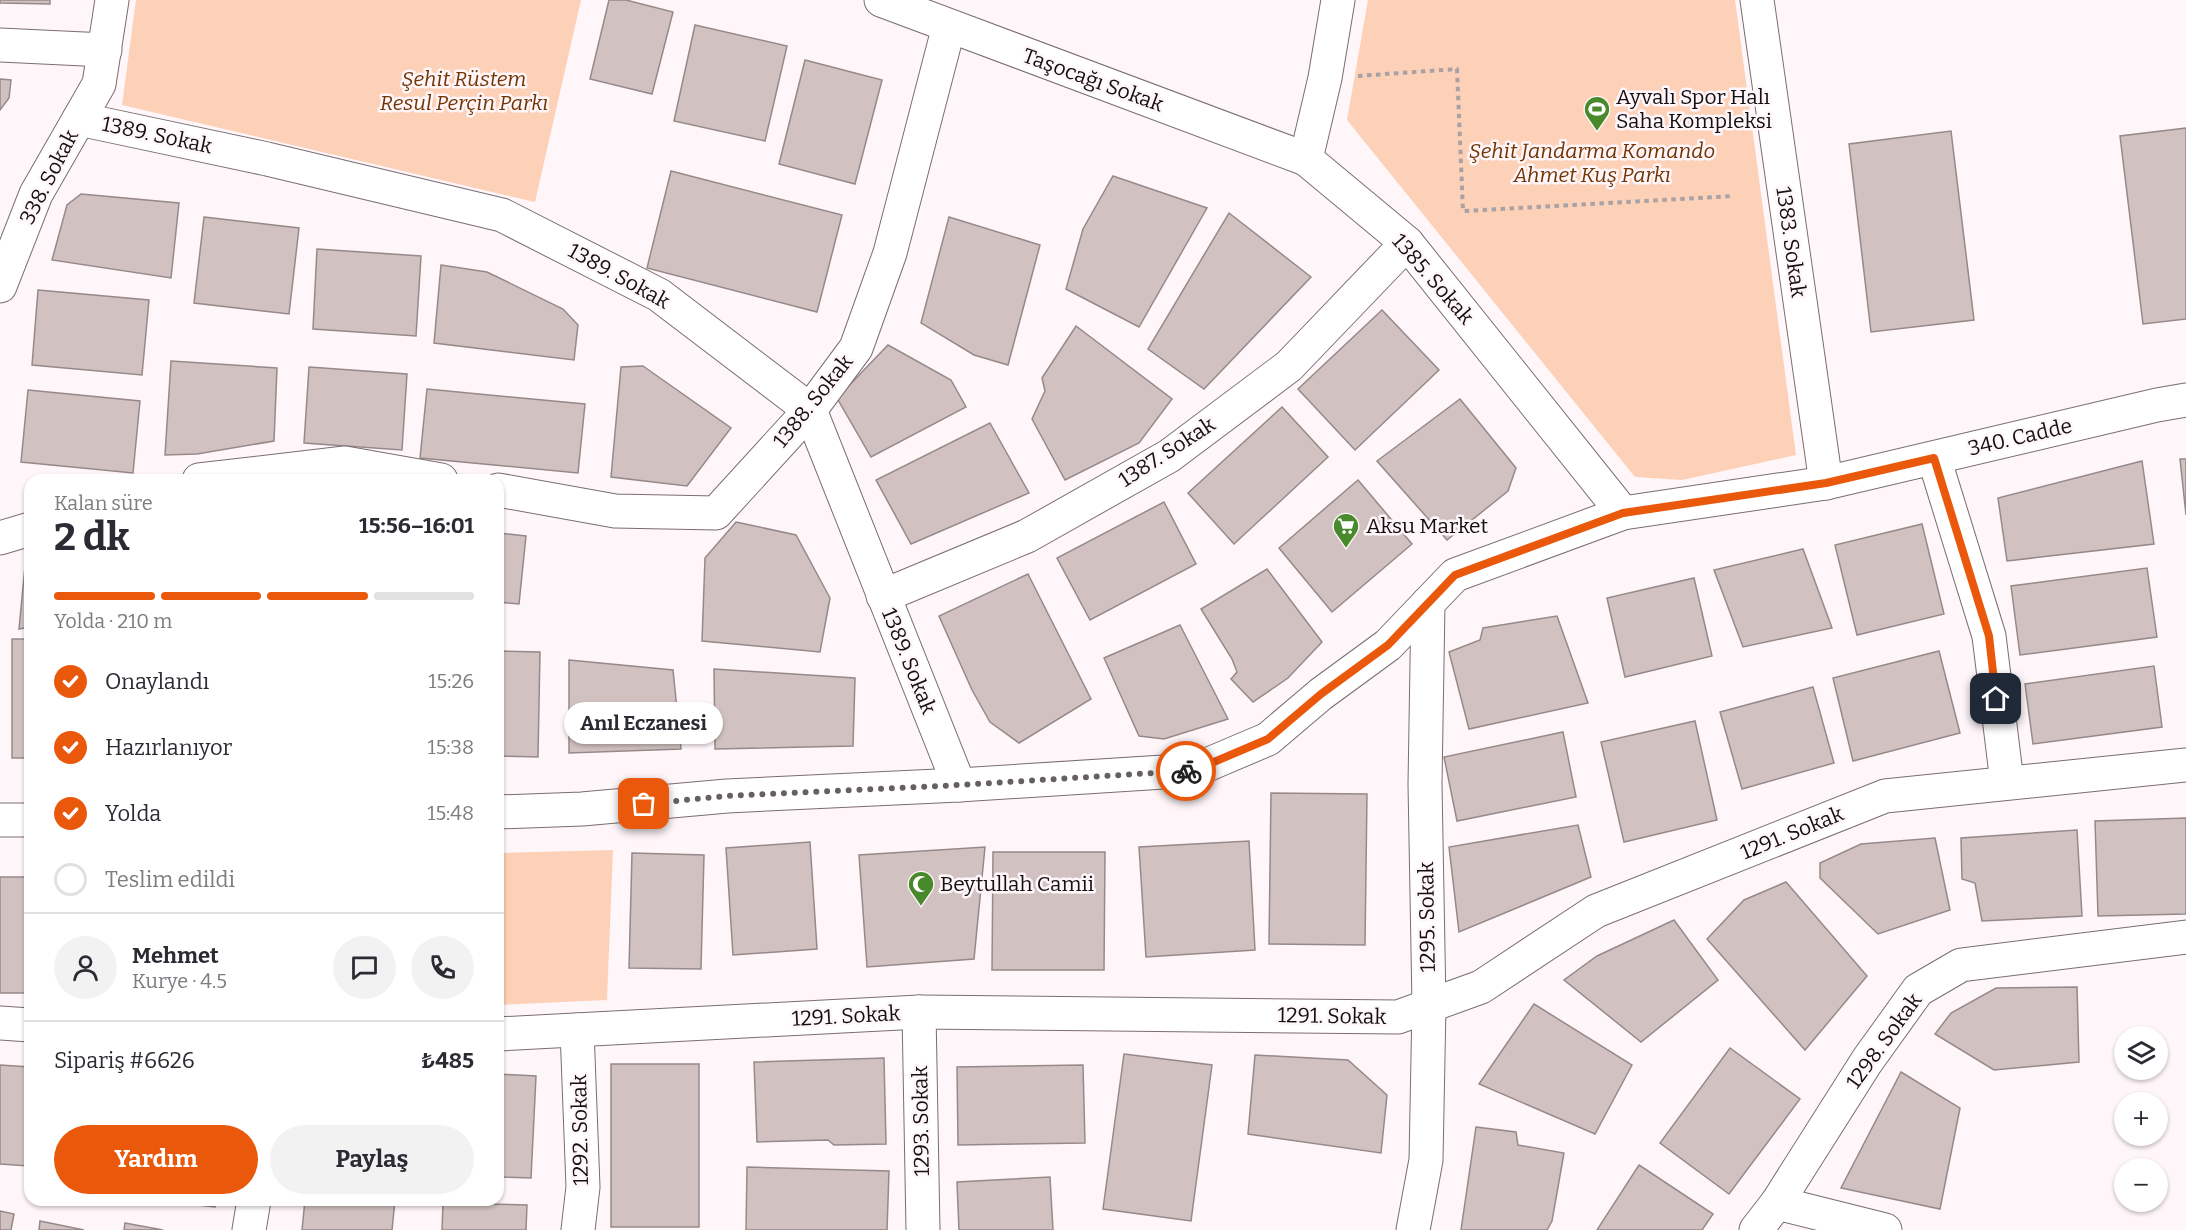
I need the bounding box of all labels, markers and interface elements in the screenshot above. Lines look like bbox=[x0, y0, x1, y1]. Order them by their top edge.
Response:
street label: Taşocağı Sokak bbox=[1019, 43, 1167, 118]
park label: Şehit Rüstem Resul Perçin Parkı bbox=[380, 66, 548, 116]
place label: Ayvalı Spor Halı Saha Kompleksi bbox=[1616, 84, 1772, 134]
sports icon: Ayvalı Spor Halı Saha Kompleksi bbox=[1582, 94, 1612, 132]
street label: 1389. Sokak bbox=[99, 111, 215, 159]
street label: 338. Sokak bbox=[14, 125, 84, 229]
park label: Şehit Jandarma Komando Ahmet Kuş Parkı bbox=[1469, 138, 1715, 188]
street label: 1383. Sokak bbox=[1770, 185, 1812, 299]
street label: 1385. Sokak bbox=[1387, 228, 1479, 330]
street label: 1389. Sokak bbox=[564, 237, 674, 315]
street label: 1388. Sokak bbox=[767, 349, 859, 453]
street label: 1387. Sokak bbox=[1114, 411, 1220, 493]
street label: 340. Cadde bbox=[1965, 412, 2075, 462]
text: Kalan süre bbox=[54, 491, 153, 515]
supermarket icon: Aksu Market bbox=[1331, 511, 1361, 549]
text: 15:56–16:01 bbox=[359, 512, 474, 539]
place label: Aksu Market bbox=[1366, 513, 1489, 539]
text: 2 dk bbox=[54, 514, 130, 560]
street label: 1389. Sokak bbox=[876, 604, 942, 718]
text: Yolda · 210 m bbox=[54, 609, 172, 633]
icon: check bbox=[54, 665, 87, 698]
text: Onaylandı bbox=[105, 668, 209, 695]
text: 15:26 bbox=[428, 669, 474, 693]
pin bbox=[1970, 673, 2021, 724]
icon: home bbox=[1979, 682, 2012, 715]
callout: Anıl Eczanesi bbox=[564, 702, 724, 744]
text: Anıl Eczanesi bbox=[580, 711, 707, 735]
icon: check bbox=[54, 731, 87, 764]
text: Hazırlanıyor bbox=[105, 734, 232, 761]
text: 15:38 bbox=[428, 735, 474, 759]
courier bbox=[1156, 741, 1216, 801]
icon: bike bbox=[1170, 755, 1203, 788]
pin bbox=[618, 778, 669, 829]
icon: bag bbox=[627, 787, 660, 820]
icon: check bbox=[54, 797, 87, 830]
text: Yolda bbox=[105, 800, 161, 827]
text: 15:48 bbox=[427, 801, 474, 825]
street label: 1291. Sokak bbox=[1737, 801, 1847, 865]
street label: 1295. Sokak bbox=[1413, 861, 1441, 973]
text: Teslim edildi bbox=[105, 866, 235, 893]
mosque icon: Beytullah Camii bbox=[906, 869, 936, 907]
place label: Beytullah Camii bbox=[940, 871, 1094, 897]
button: person bbox=[54, 936, 117, 999]
button: chat bbox=[333, 936, 396, 999]
button: phone bbox=[411, 936, 474, 999]
text: Mehmet bbox=[132, 942, 219, 969]
text: Kurye · 4.5 bbox=[132, 969, 227, 993]
street label: 1298. Sokak bbox=[1841, 988, 1927, 1094]
street label: 1291. Sokak bbox=[791, 1000, 901, 1032]
street label: 1291. Sokak bbox=[1277, 1002, 1387, 1030]
map controls bbox=[2114, 1026, 2168, 1212]
button: layers bbox=[2114, 1026, 2168, 1080]
text: Sipariş #6626 bbox=[54, 1047, 195, 1074]
text: ₺485 bbox=[421, 1047, 474, 1074]
street label: 1293. Sokak bbox=[907, 1065, 935, 1177]
street label: 1292. Sokak bbox=[566, 1074, 594, 1186]
button: + bbox=[2114, 1092, 2168, 1146]
button: Yardım bbox=[54, 1125, 258, 1194]
button: Paylaş bbox=[270, 1125, 474, 1194]
button: − bbox=[2114, 1158, 2168, 1212]

